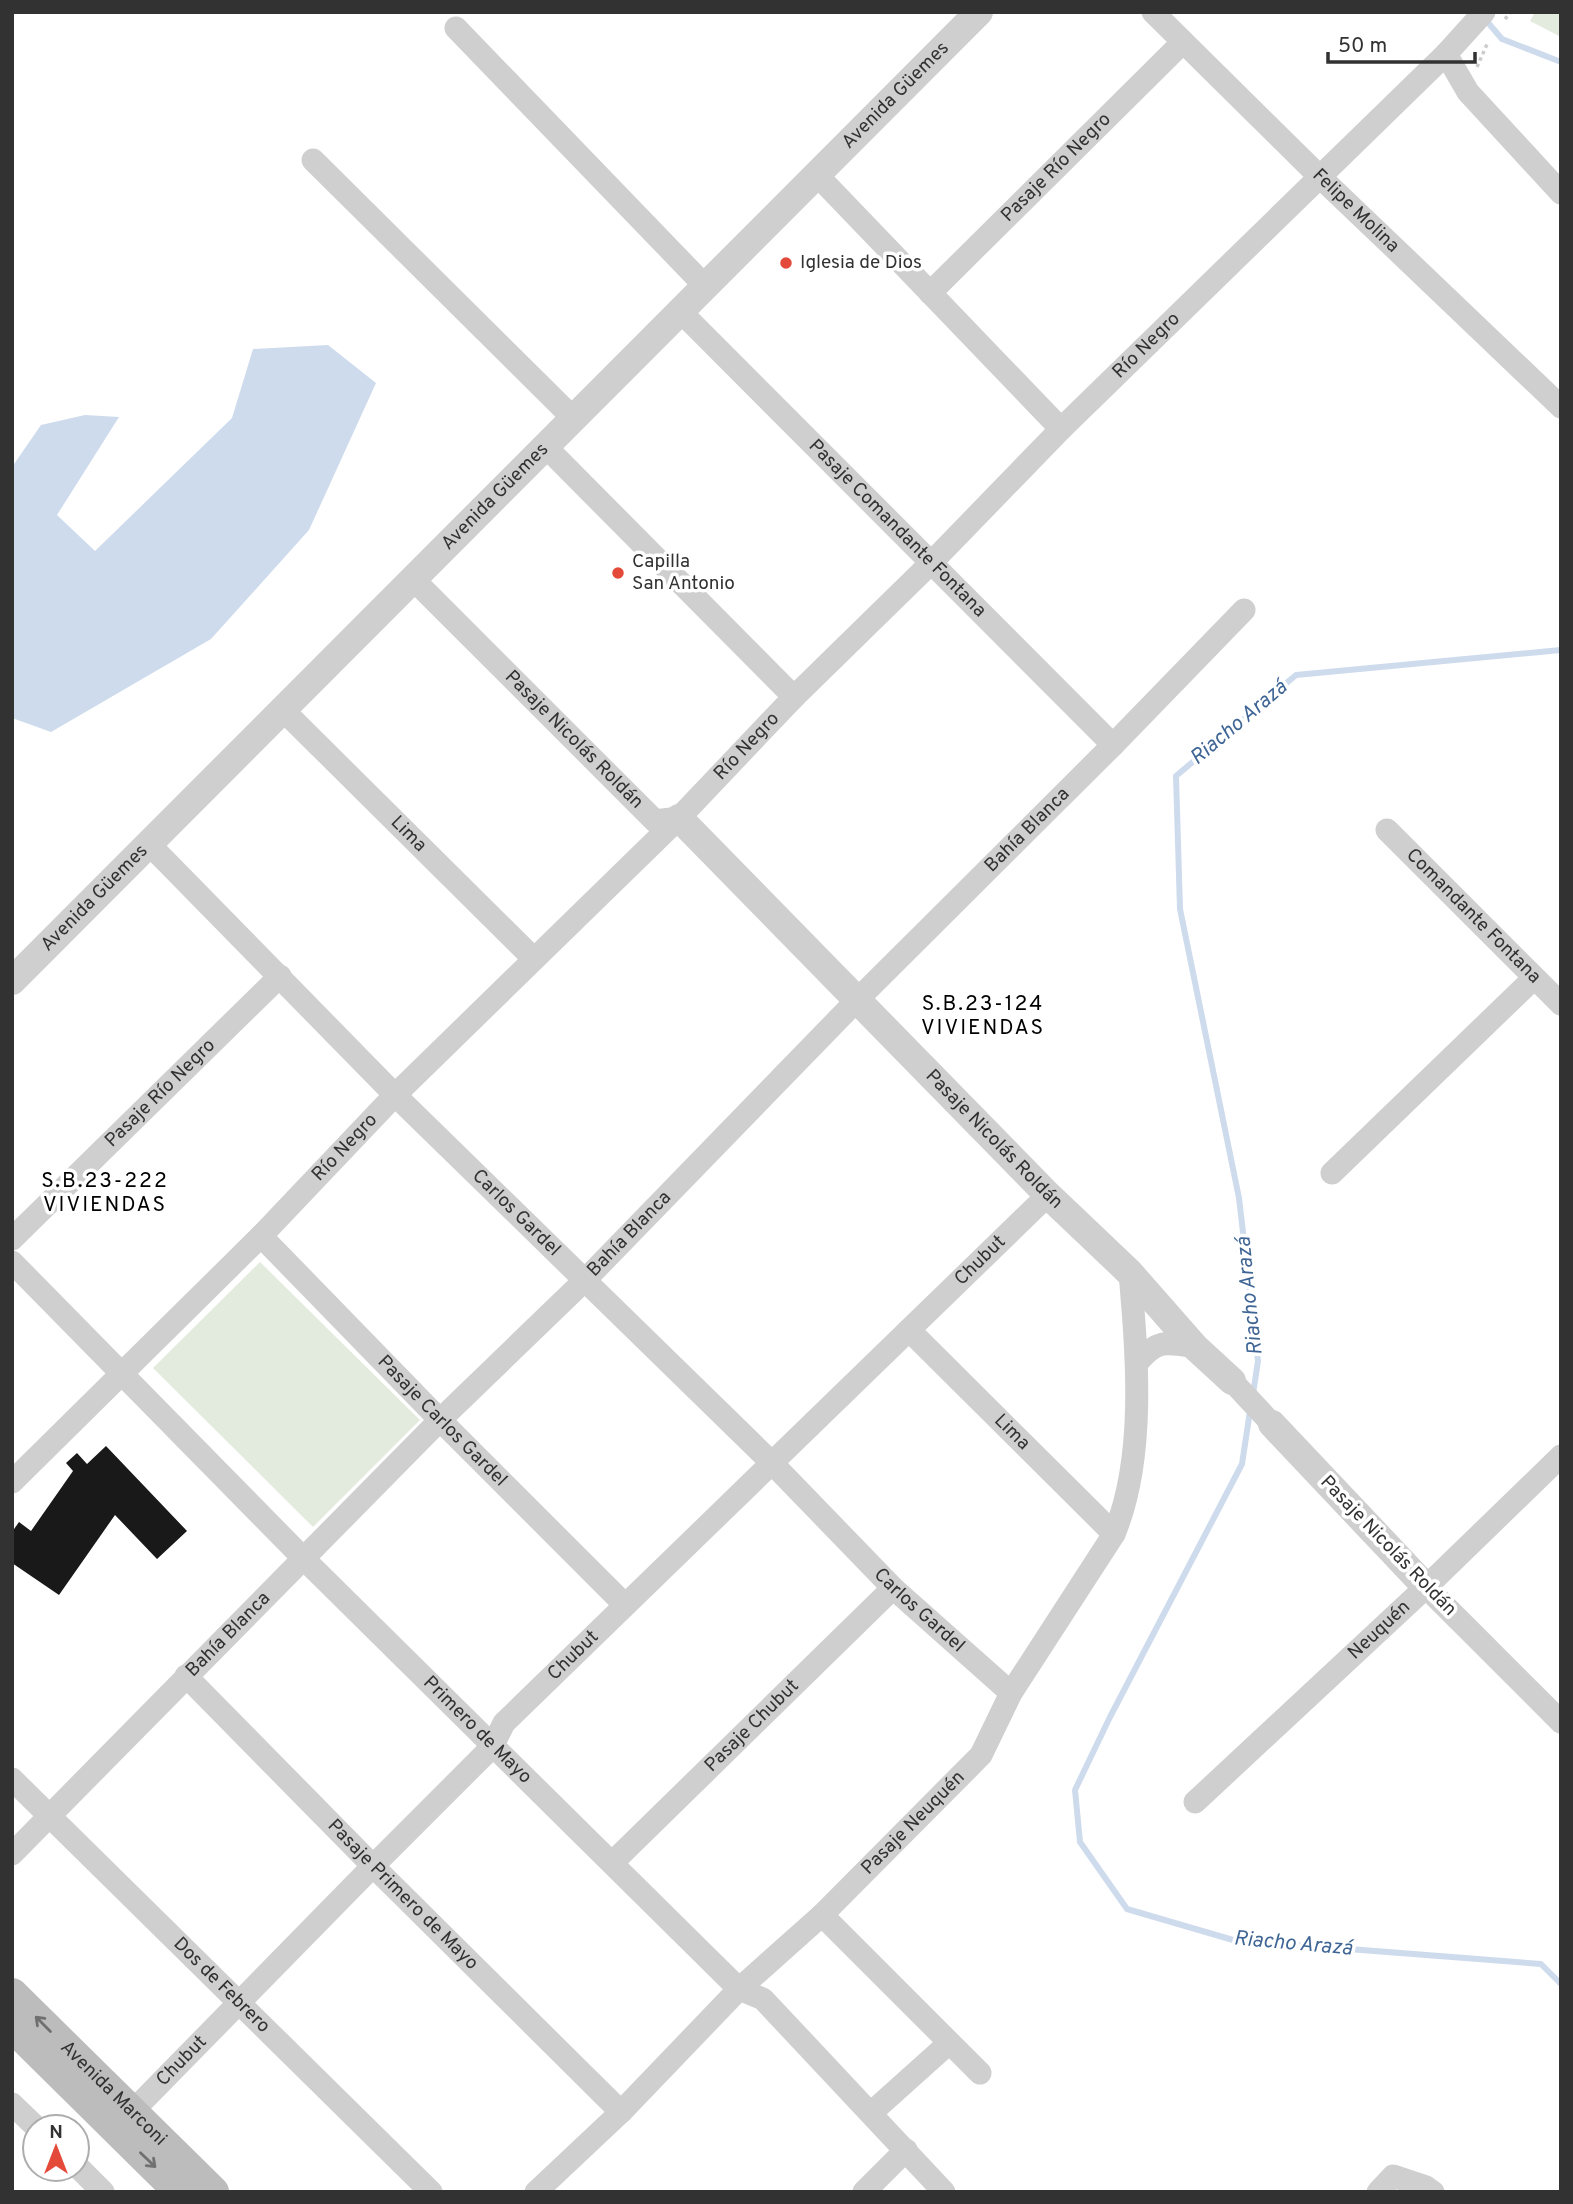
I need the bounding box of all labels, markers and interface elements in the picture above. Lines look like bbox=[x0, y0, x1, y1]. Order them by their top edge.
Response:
scale bar bbox=[1328, 21, 1475, 65]
text: 50 m bbox=[1338, 33, 1387, 60]
street label: Avenida Güemes bbox=[837, 37, 954, 154]
street label: Pasaje Río Negro bbox=[996, 108, 1116, 227]
street label: Felipe Molina bbox=[1307, 164, 1404, 258]
place label: Iglesia de Dios bbox=[800, 251, 922, 275]
marker: Iglesia de Dios bbox=[778, 255, 794, 271]
street label: Río Negro bbox=[1108, 307, 1185, 384]
street label: Pasaje Comandante Fontana bbox=[803, 434, 991, 623]
street label: Avenida Güemes bbox=[436, 438, 554, 556]
place label: Capilla San Antonio bbox=[632, 550, 735, 596]
marker: Capilla San Antonio bbox=[610, 565, 626, 581]
street label: Pasaje Nicolás Roldán bbox=[499, 665, 648, 814]
water label: Riacho Arazá bbox=[1185, 673, 1295, 772]
street label: Río Negro bbox=[709, 707, 785, 786]
street label: Bahía Blanca bbox=[980, 783, 1075, 878]
street label: Lima bbox=[385, 811, 431, 857]
street label: Avenida Güemes bbox=[36, 839, 153, 957]
street label: Comandante Fontana bbox=[1401, 844, 1546, 989]
district label: S.B.23-124 VIVIENDAS bbox=[921, 991, 1045, 1042]
street label: Pasaje Río Negro bbox=[100, 1034, 221, 1153]
street label: Pasaje Nicolás Roldán bbox=[920, 1065, 1068, 1215]
street label: Río Negro bbox=[307, 1109, 383, 1187]
street label: Carlos Gardel bbox=[467, 1164, 565, 1262]
district label: S.B.23-222 VIVIENDAS bbox=[41, 1168, 169, 1219]
street label: Bahía Blanca bbox=[582, 1186, 677, 1282]
street label: Chubut bbox=[950, 1230, 1011, 1291]
water label: Riacho Arazá bbox=[1230, 1233, 1270, 1357]
street label: Pasaje Carlos Gardel bbox=[372, 1350, 512, 1492]
street label: Lima bbox=[989, 1409, 1035, 1455]
street label: Pasaje Nicolás Roldán bbox=[1315, 1471, 1461, 1621]
street label: Carlos Gardel bbox=[868, 1563, 970, 1658]
street label: Bahía Blanca bbox=[181, 1587, 276, 1683]
street label: Neuquén bbox=[1343, 1595, 1416, 1665]
street label: Chubut bbox=[543, 1625, 604, 1686]
street label: Primero de Mayo bbox=[418, 1671, 537, 1789]
street label: Pasaje Chubut bbox=[700, 1674, 804, 1777]
street label: Pasaje Neuquén bbox=[857, 1766, 970, 1880]
street label: Pasaje Primero de Mayo bbox=[322, 1814, 483, 1976]
water label: Riacho Arazá bbox=[1232, 1925, 1356, 1963]
street label: Dos de Febrero bbox=[168, 1932, 275, 2038]
one-way arrow bbox=[34, 2015, 51, 2032]
street label: Chubut bbox=[151, 2030, 212, 2092]
street label: Avenida Marconi bbox=[55, 2036, 172, 2151]
north arrow bbox=[21, 2113, 91, 2183]
text: N bbox=[49, 2121, 63, 2145]
one-way arrow bbox=[140, 2152, 157, 2169]

